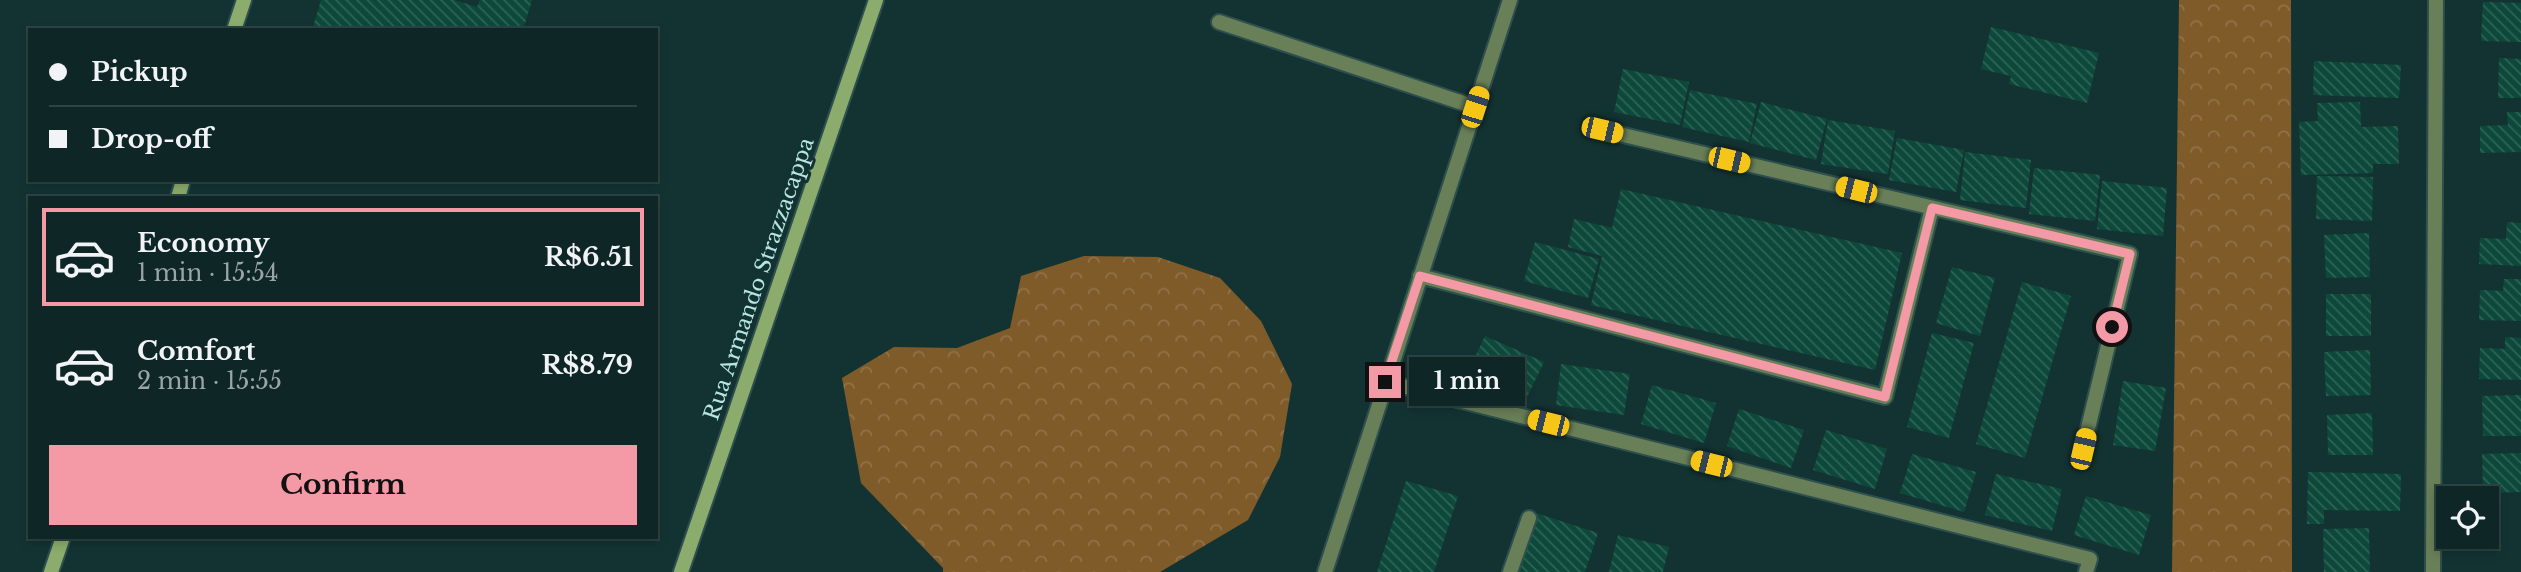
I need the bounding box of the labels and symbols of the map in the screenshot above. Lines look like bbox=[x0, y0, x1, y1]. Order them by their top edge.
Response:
car bbox=[1459, 84, 1492, 130]
car bbox=[1580, 115, 1625, 145]
street label: Rua Armando Strazzacappa bbox=[698, 134, 820, 424]
car bbox=[1707, 145, 1752, 175]
car bbox=[1834, 175, 1879, 205]
route start bbox=[2096, 311, 2128, 343]
callout: 1 min bbox=[1410, 358, 1525, 406]
route end bbox=[1369, 366, 1401, 398]
car bbox=[1526, 408, 1571, 438]
car bbox=[2069, 426, 2098, 472]
car bbox=[1689, 449, 1734, 479]

